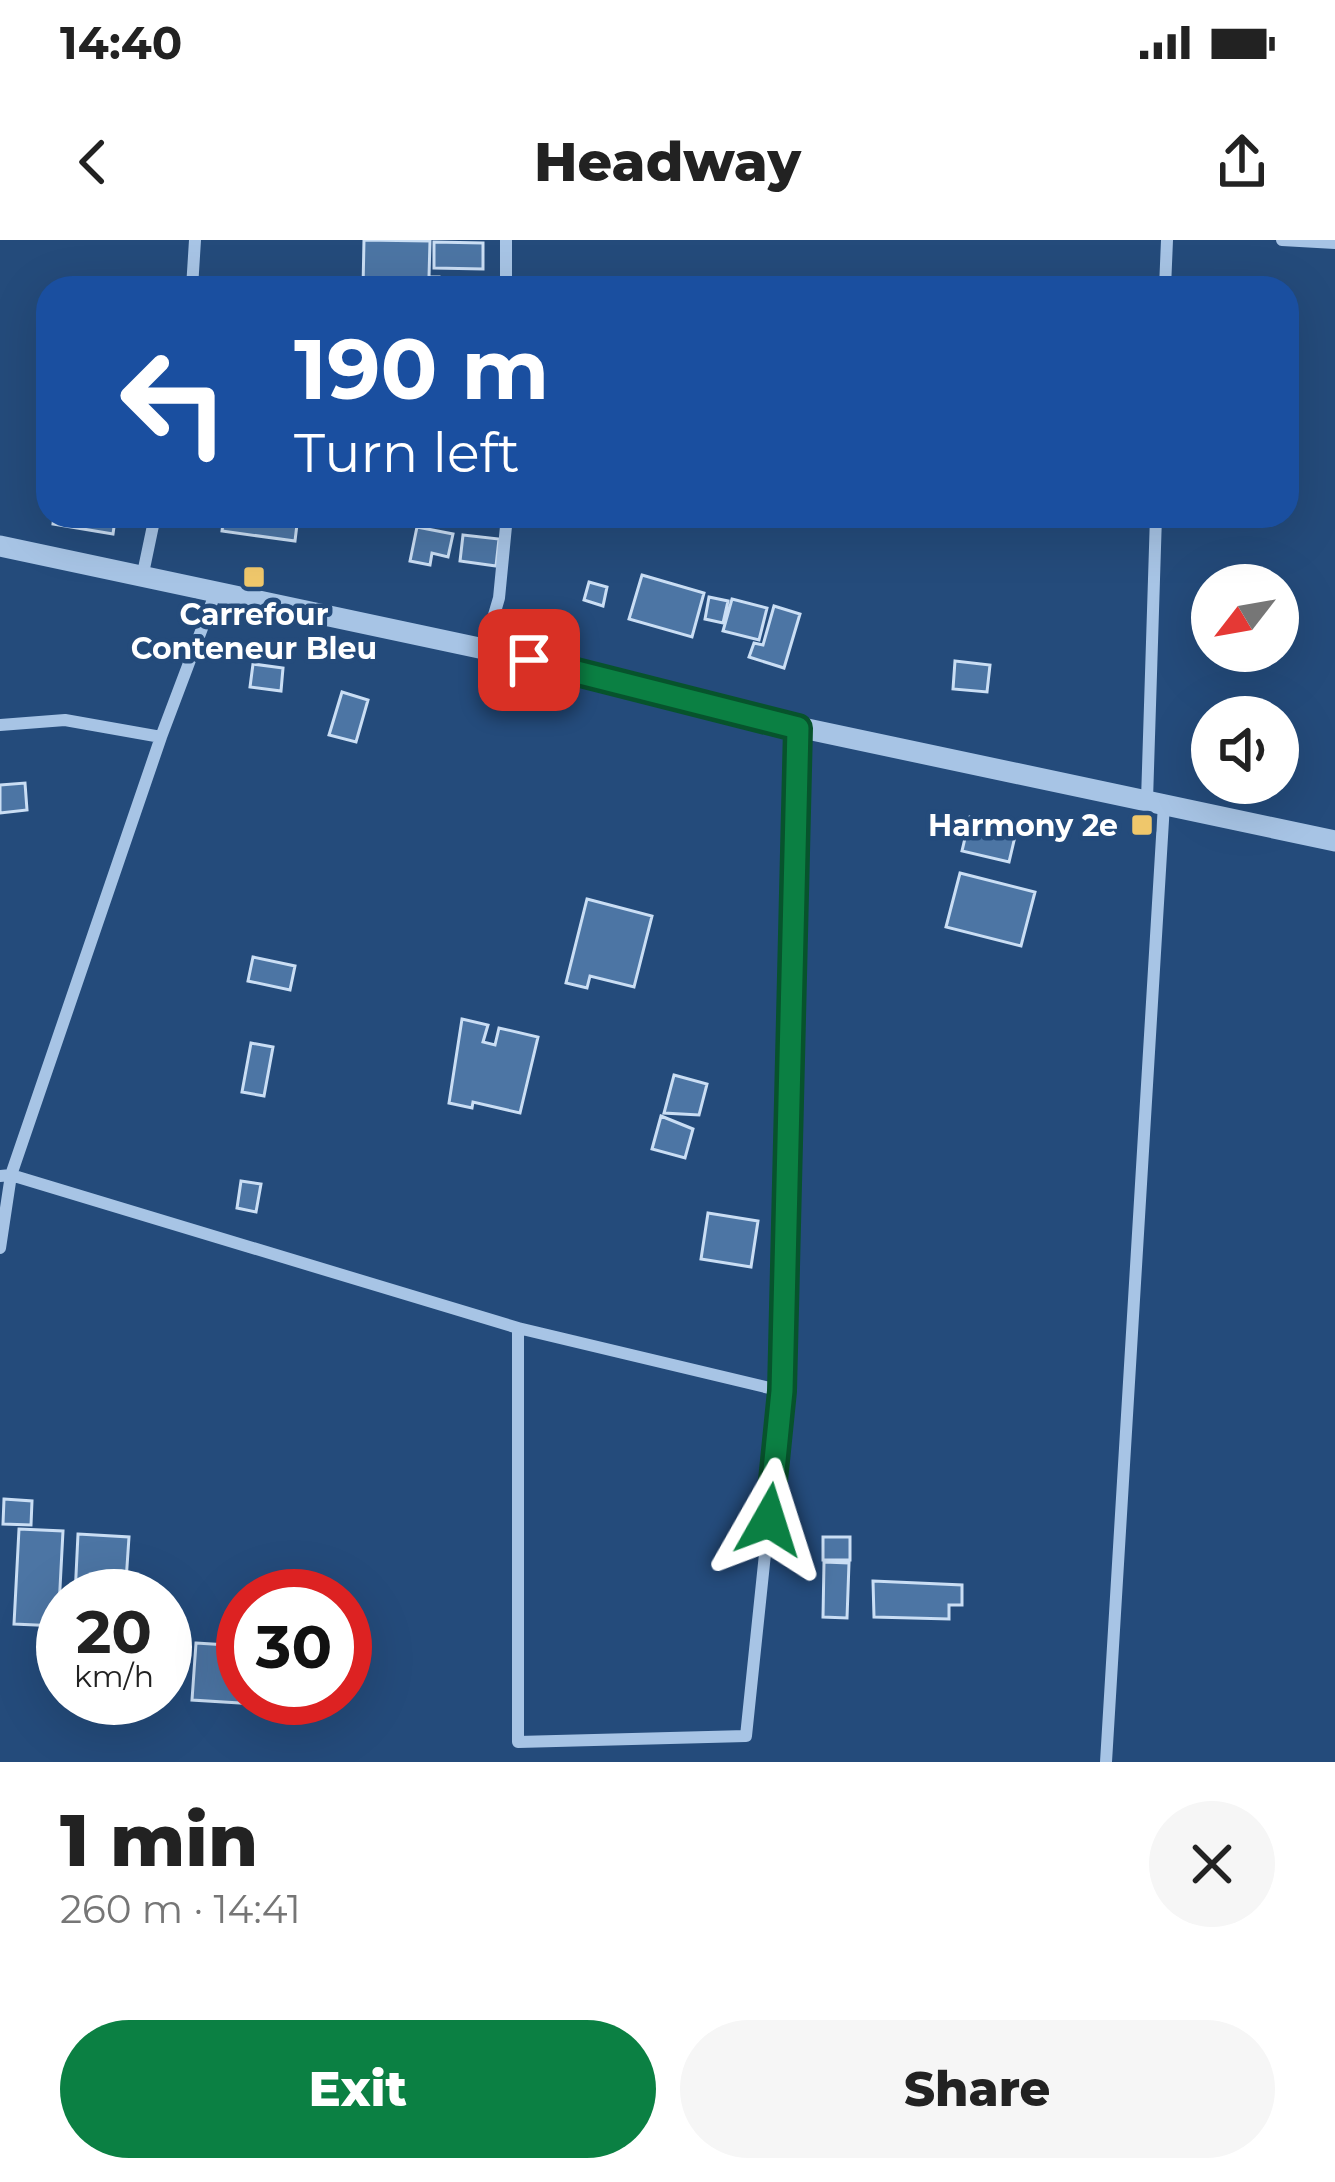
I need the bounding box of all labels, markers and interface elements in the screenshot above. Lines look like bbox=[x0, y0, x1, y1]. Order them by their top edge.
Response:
text: 14:40 bbox=[60, 15, 182, 70]
icon: back bbox=[60, 129, 126, 195]
text: Headway bbox=[534, 129, 801, 195]
icon: share bbox=[1209, 129, 1275, 195]
text: 190 m bbox=[294, 318, 549, 420]
icon: left bbox=[96, 324, 252, 480]
text: Turn left bbox=[294, 420, 520, 486]
marker: Carrefour Conteneur Bleu bbox=[241, 564, 267, 590]
north arrow bbox=[1191, 564, 1299, 672]
map controls bbox=[1191, 564, 1299, 804]
place label: Carrefour Conteneur Bleu bbox=[131, 596, 377, 667]
pin bbox=[478, 609, 580, 711]
icon: arrive bbox=[496, 627, 562, 693]
button: sound bbox=[1191, 696, 1299, 804]
place label: Harmony 2e bbox=[928, 807, 1118, 844]
marker: Harmony 2e bbox=[1129, 812, 1155, 838]
position arrow bbox=[706, 1457, 832, 1583]
speed limit sign: 30 bbox=[216, 1569, 372, 1725]
text: 20 bbox=[76, 1595, 152, 1668]
text: km/h bbox=[74, 1658, 154, 1695]
text: 1 min bbox=[60, 1796, 258, 1884]
button: close bbox=[1149, 1801, 1275, 1927]
text: 260 m · 14:41 bbox=[60, 1885, 301, 1933]
button: Exit bbox=[60, 2020, 656, 2158]
button: Share bbox=[680, 2020, 1275, 2158]

